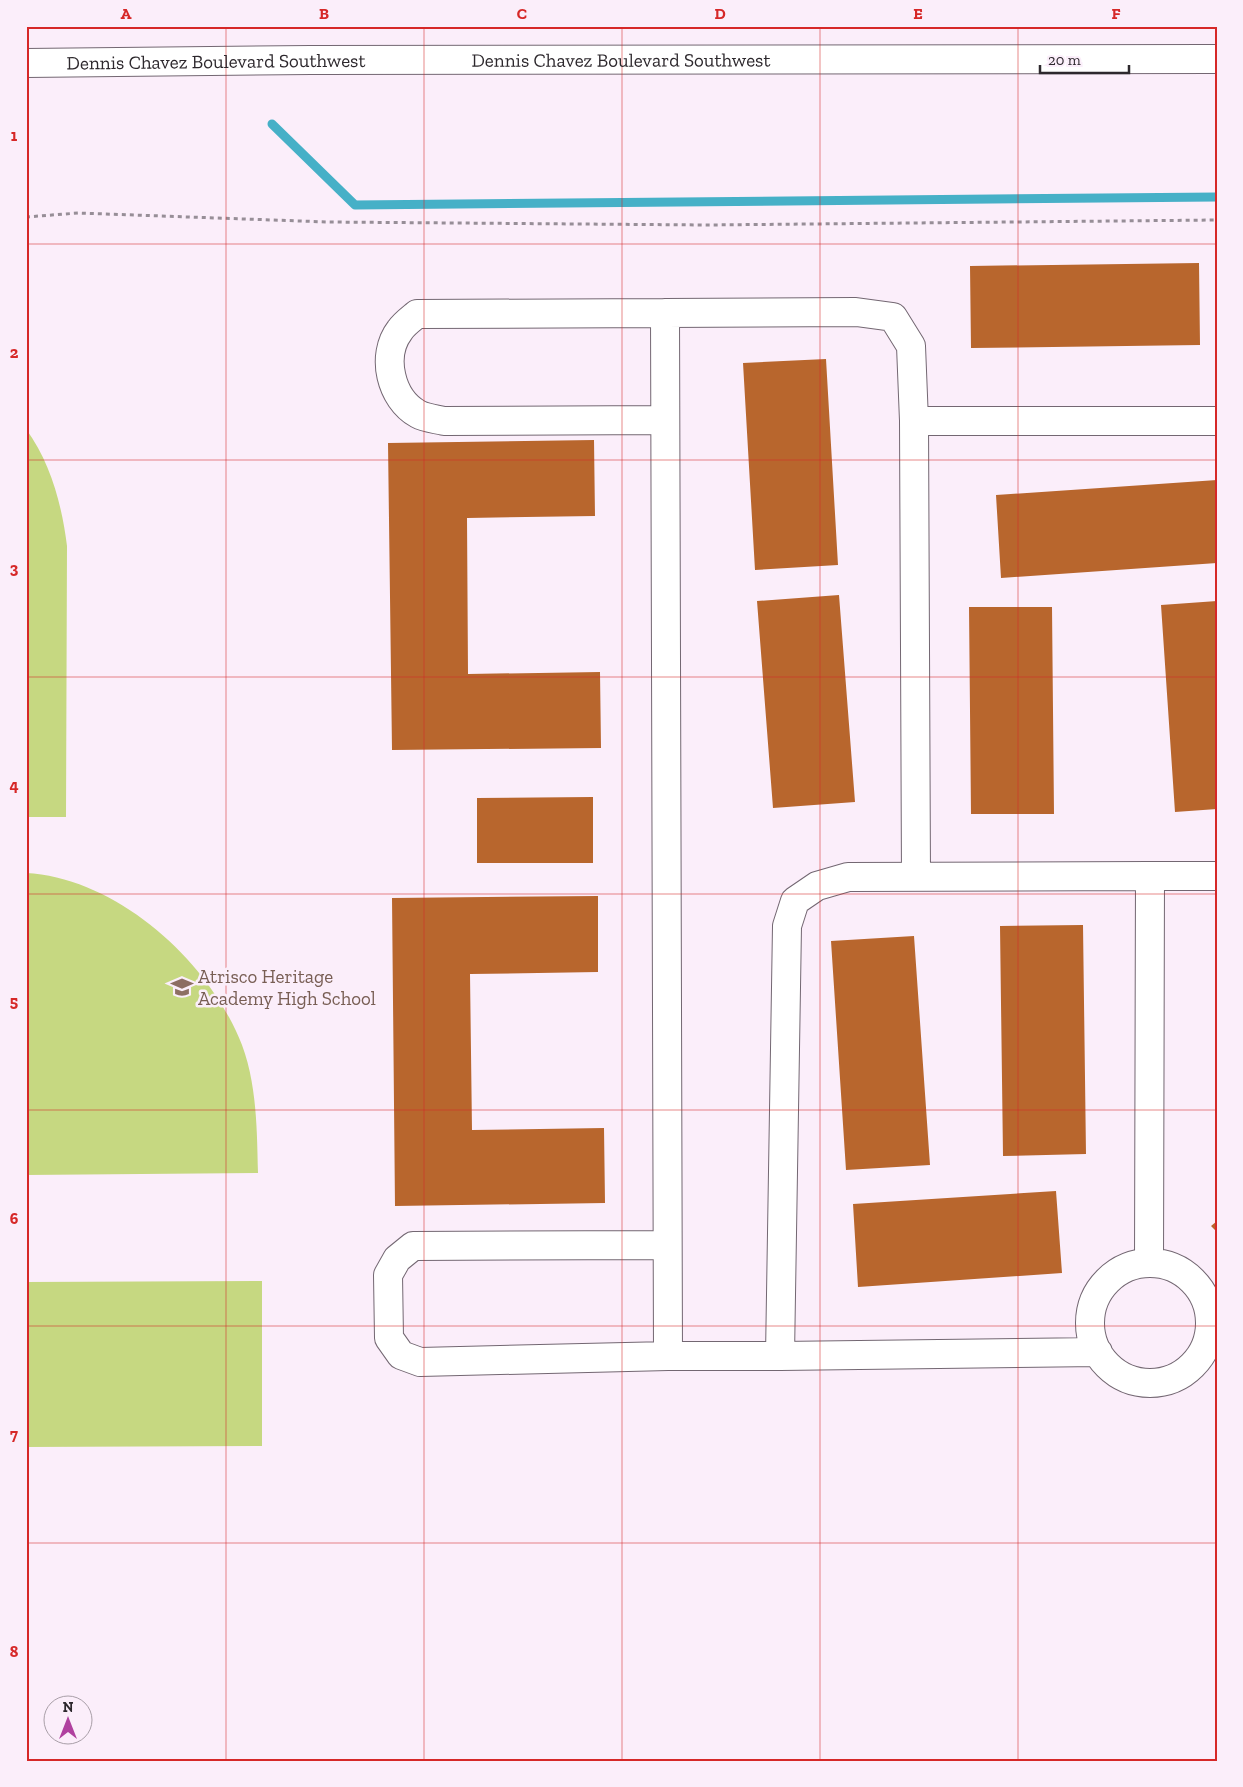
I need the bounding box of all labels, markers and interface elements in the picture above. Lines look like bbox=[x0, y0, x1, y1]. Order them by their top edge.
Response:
text: A bbox=[121, 4, 132, 23]
text: B bbox=[319, 4, 329, 23]
text: C bbox=[517, 4, 527, 23]
text: D bbox=[714, 4, 726, 23]
text: E bbox=[913, 4, 923, 23]
text: F bbox=[1111, 4, 1121, 23]
scale bar bbox=[1040, 42, 1129, 74]
street label: Dennis Chavez Boulevard Southwest bbox=[66, 48, 366, 74]
street label: Dennis Chavez Boulevard Southwest bbox=[471, 48, 771, 71]
text: 20 m bbox=[1048, 51, 1081, 69]
text: 1 bbox=[11, 126, 18, 145]
text: 2 bbox=[10, 343, 19, 362]
text: 3 bbox=[10, 559, 19, 578]
text: 4 bbox=[9, 776, 19, 795]
place label: Atrisco Heritage Academy High School bbox=[198, 965, 376, 1010]
school or university icon: Atrisco Heritage Academy High School bbox=[169, 974, 195, 1000]
text: 5 bbox=[10, 992, 18, 1011]
text: 6 bbox=[10, 1209, 19, 1228]
text: 7 bbox=[10, 1425, 18, 1444]
text: 8 bbox=[10, 1642, 19, 1661]
north arrow bbox=[42, 1694, 92, 1744]
text: N bbox=[63, 1699, 74, 1716]

